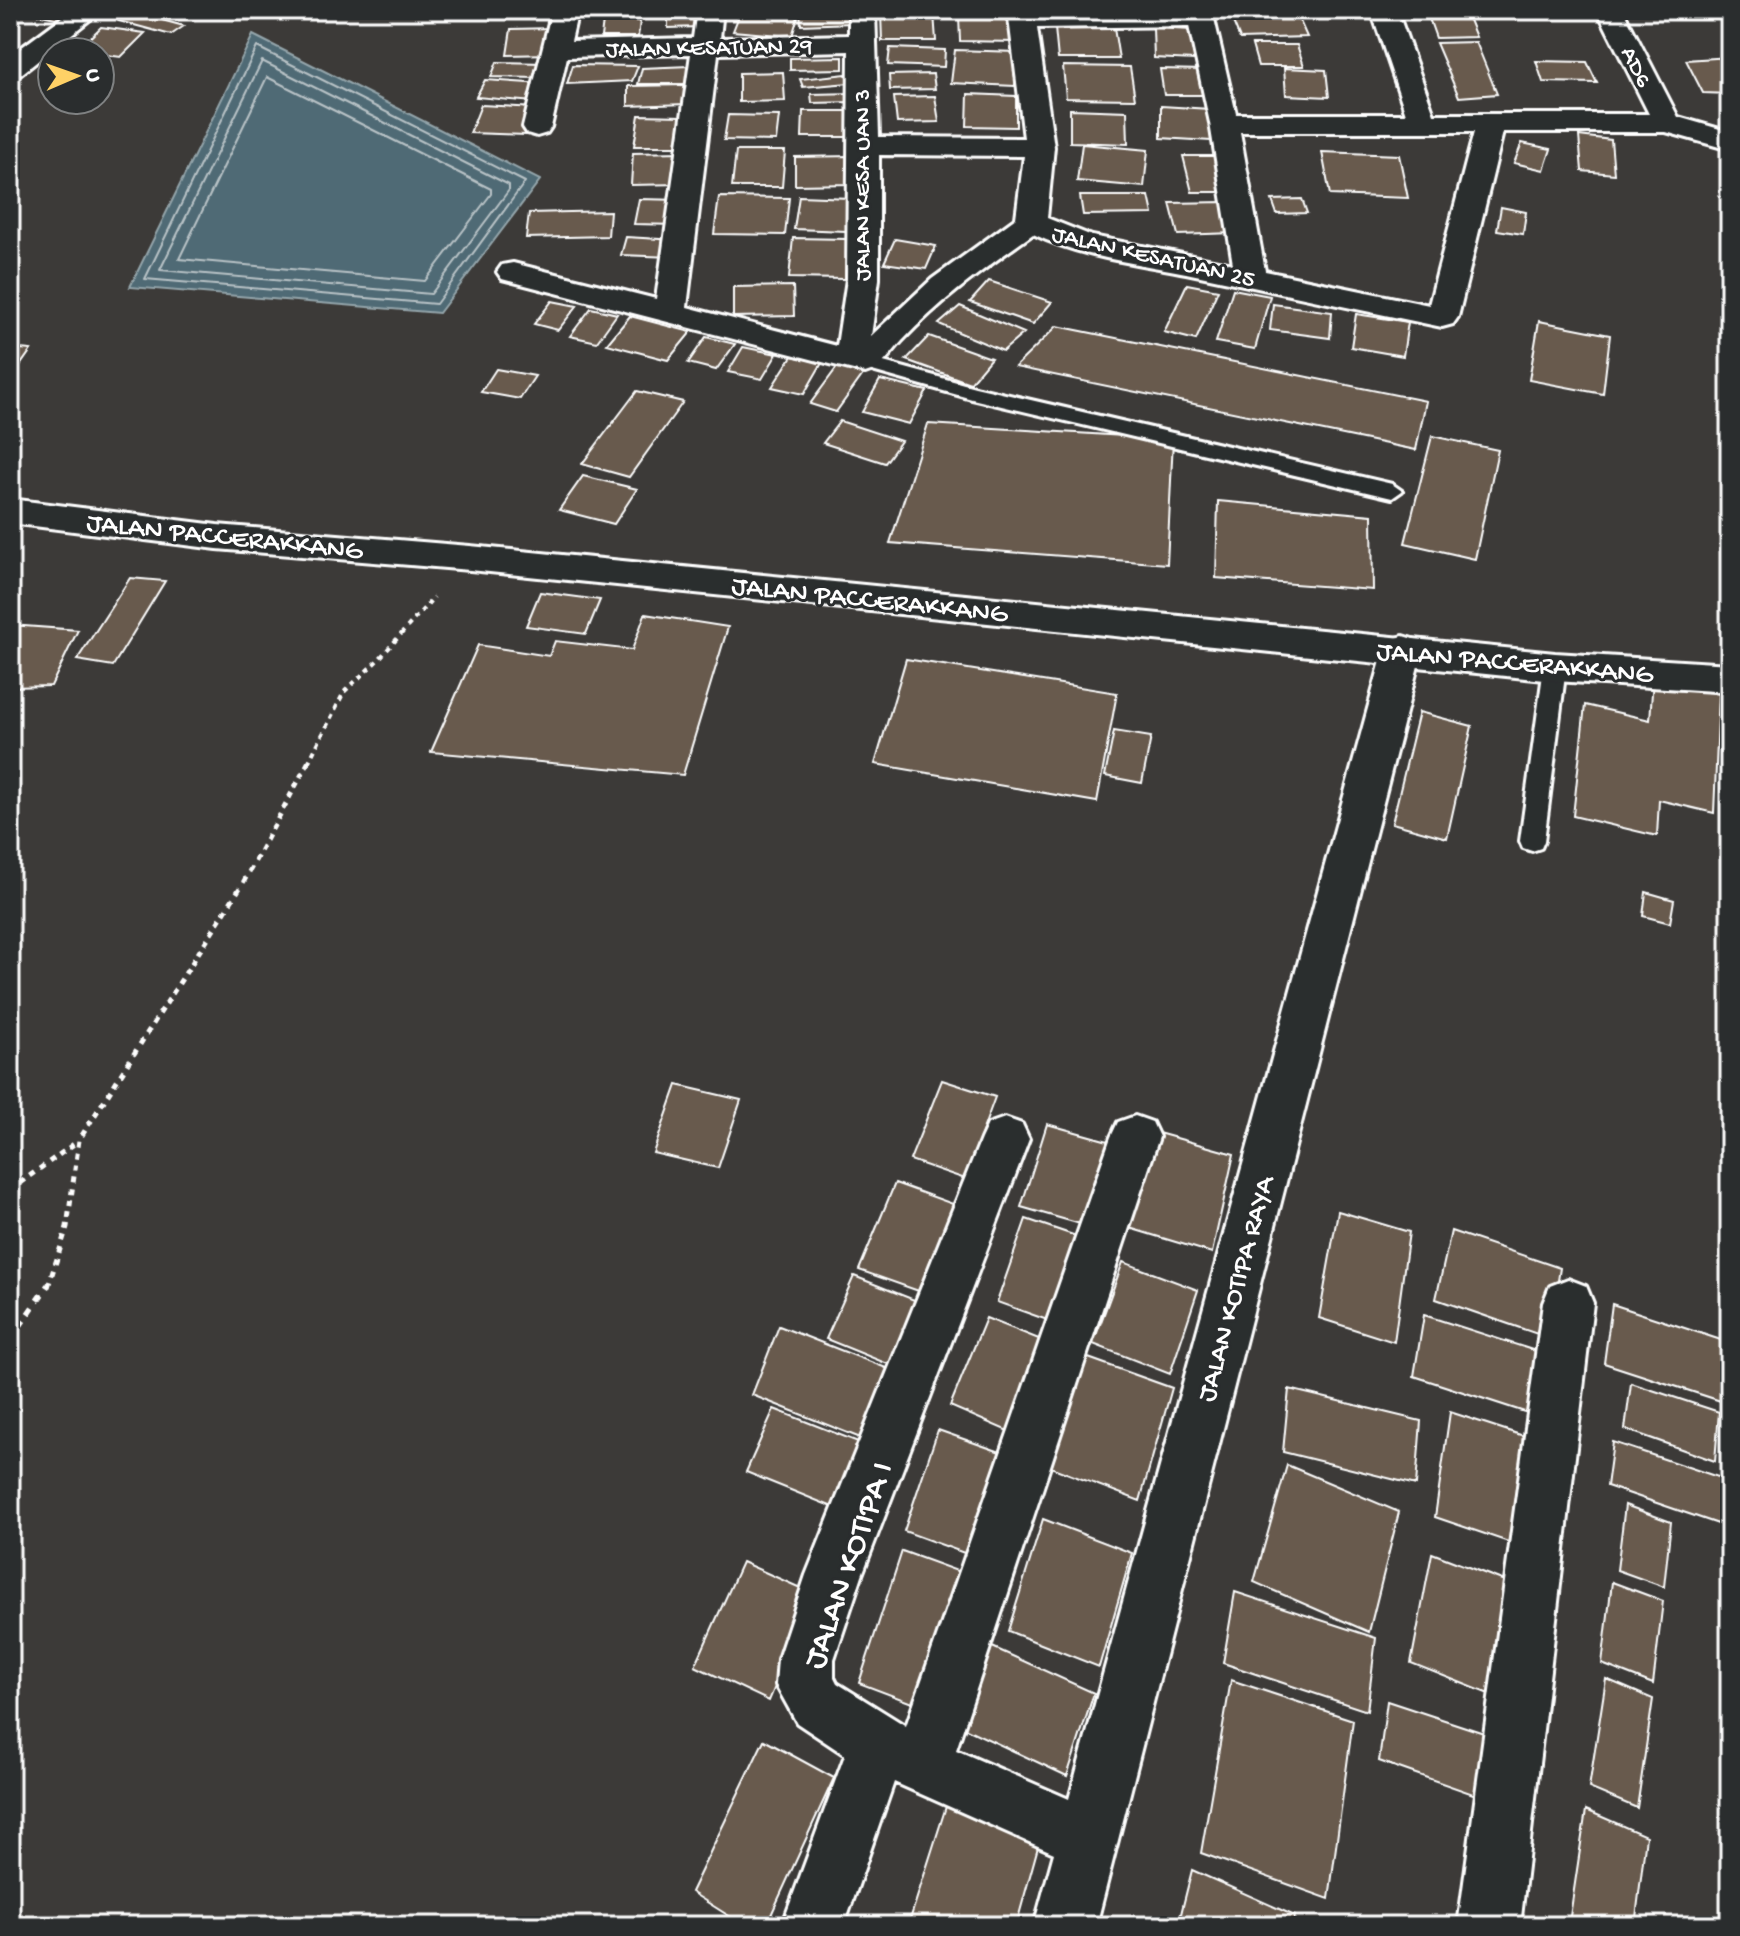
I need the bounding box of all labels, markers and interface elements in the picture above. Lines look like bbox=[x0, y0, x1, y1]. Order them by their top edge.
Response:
street label: JALAN KESATUAN 29 bbox=[605, 33, 813, 66]
north arrow bbox=[36, 36, 116, 116]
street label: AD6 bbox=[1612, 42, 1658, 94]
text: U bbox=[79, 69, 105, 83]
street label: JALAN KESA UAN 3 bbox=[850, 89, 879, 281]
street label: JALAN KESATUAN 25 bbox=[1049, 221, 1258, 296]
street label: JALAN PACCERAKKANG bbox=[85, 508, 365, 570]
street label: JALAN PACCERAKKANG bbox=[730, 571, 1010, 633]
street label: JALAN PACCERAKKANG bbox=[1375, 636, 1655, 693]
street label: JALAN KOTIPA RAYA bbox=[1191, 1171, 1284, 1406]
street label: JALAN KOTIPA I bbox=[797, 1457, 905, 1675]

